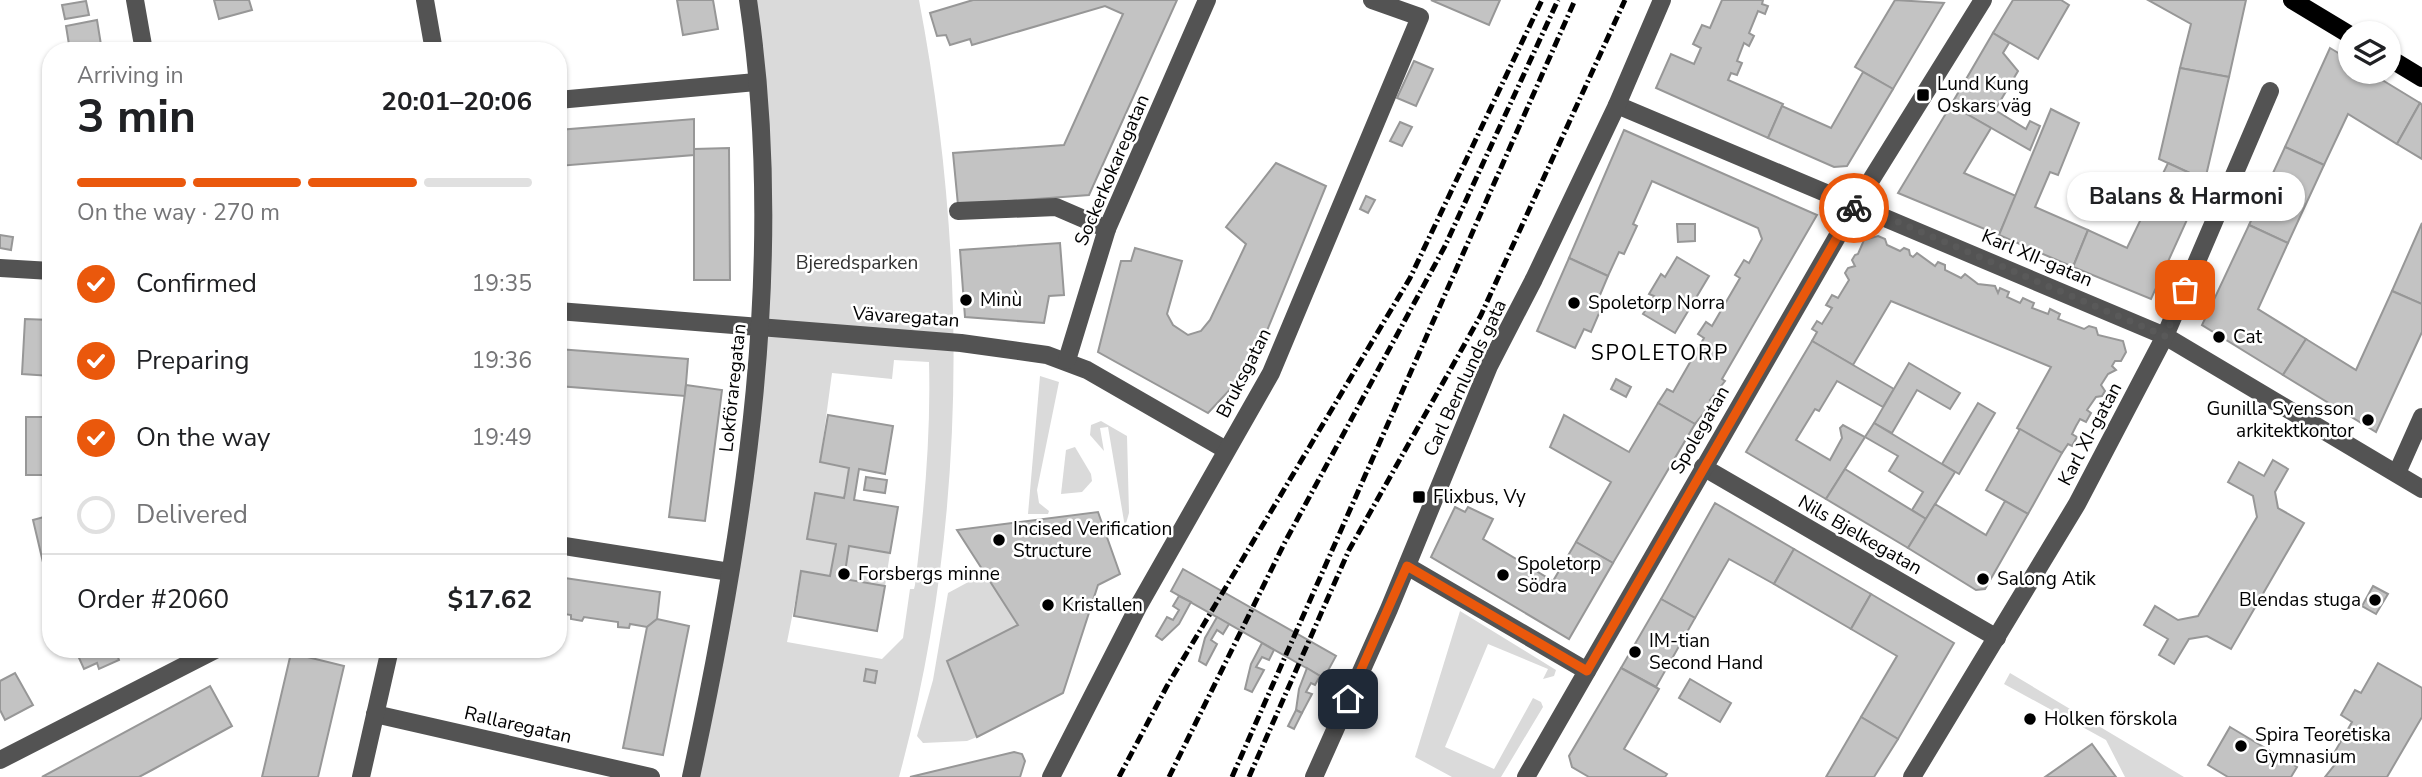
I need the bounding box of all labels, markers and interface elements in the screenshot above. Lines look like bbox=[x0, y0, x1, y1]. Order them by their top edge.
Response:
map controls bbox=[2338, 21, 2401, 84]
button: layers bbox=[2338, 21, 2401, 84]
text: Arriving in bbox=[77, 60, 184, 91]
place label: Lund Kung Oskars väg bbox=[1937, 71, 2032, 119]
text: 20:01–20:06 bbox=[381, 84, 532, 119]
text: 3 min bbox=[77, 85, 196, 148]
marker: Lund Kung Oskars väg bbox=[1915, 87, 1931, 103]
street label: Sockerkokaregatan bbox=[1068, 90, 1156, 250]
callout: Balans & Harmoni bbox=[2066, 171, 2304, 220]
courier bbox=[1819, 173, 1889, 243]
text: Balans & Harmoni bbox=[2089, 181, 2283, 212]
icon: bike bbox=[1835, 189, 1873, 227]
text: On the way · 270 m bbox=[77, 197, 280, 228]
street label: Karl XII-gatan bbox=[1977, 223, 2097, 293]
park label: Bjeredsparken bbox=[796, 250, 918, 276]
pin bbox=[2155, 260, 2215, 320]
icon: check bbox=[77, 265, 115, 303]
text: Confirmed bbox=[136, 266, 257, 301]
text: 19:35 bbox=[472, 268, 532, 299]
icon: bag bbox=[2166, 271, 2204, 309]
place label: Minù bbox=[980, 287, 1022, 313]
place label: Spoletorp Norra bbox=[1588, 290, 1725, 316]
marker: Minù bbox=[958, 292, 974, 308]
street label: Carl Bernlunds gata bbox=[1417, 295, 1513, 461]
marker: Spoletorp Norra bbox=[1566, 295, 1582, 311]
street label: Vävaregatan bbox=[851, 300, 960, 334]
street label: Lokföraregatan bbox=[713, 322, 753, 454]
street label: Bruksgatan bbox=[1210, 324, 1278, 422]
place label: Cat bbox=[2233, 324, 2263, 350]
marker: Cat bbox=[2211, 329, 2227, 345]
district label: SPOLETORP bbox=[1591, 339, 1729, 367]
icon: check bbox=[77, 342, 115, 380]
text: Preparing bbox=[136, 343, 249, 378]
text: 19:36 bbox=[472, 345, 532, 376]
street label: Karl XI-gatan bbox=[2052, 378, 2128, 490]
street label: Spolegatan bbox=[1664, 381, 1736, 479]
place label: Gunilla Svensson arkitektkontor bbox=[2206, 396, 2354, 444]
marker: Gunilla Svensson arkitektkontor bbox=[2360, 412, 2376, 428]
icon: check bbox=[77, 419, 115, 457]
text: On the way bbox=[136, 420, 270, 455]
text: 19:49 bbox=[472, 422, 532, 453]
place label: Flixbus, Vy bbox=[1433, 484, 1526, 510]
marker: Flixbus, Vy bbox=[1411, 489, 1427, 505]
street label: Nils Bjelkegatan bbox=[1793, 489, 1927, 581]
text: Delivered bbox=[136, 497, 248, 532]
place label: Incised Verification Structure bbox=[1013, 516, 1172, 564]
marker: Incised Verification Structure bbox=[991, 532, 1007, 548]
place label: Spoletorp Södra bbox=[1517, 551, 1601, 599]
place label: Forsbergs minne bbox=[858, 561, 1000, 587]
marker: Forsbergs minne bbox=[836, 566, 852, 582]
place label: Salong Atik bbox=[1997, 566, 2096, 592]
marker: Spoletorp Södra bbox=[1495, 567, 1511, 583]
marker: Salong Atik bbox=[1975, 571, 1991, 587]
text: Order #2060 bbox=[77, 582, 229, 617]
text: $17.62 bbox=[448, 582, 532, 617]
place label: Blendas stuga bbox=[2239, 587, 2361, 613]
place label: Kristallen bbox=[1062, 592, 1143, 618]
marker: Blendas stuga bbox=[2367, 592, 2383, 608]
marker: Kristallen bbox=[1040, 597, 1056, 613]
place label: IM-tian Second Hand bbox=[1649, 628, 1763, 676]
marker: IM-tian Second Hand bbox=[1627, 644, 1643, 660]
pin bbox=[1318, 669, 1378, 729]
icon: home bbox=[1329, 680, 1367, 718]
street label: Rallaregatan bbox=[462, 700, 574, 750]
place label: Holken förskola bbox=[2044, 706, 2178, 732]
marker: Holken förskola bbox=[2022, 711, 2038, 727]
place label: Spira Teoretiska Gymnasium bbox=[2255, 722, 2391, 770]
marker: Spira Teoretiska Gymnasium bbox=[2233, 738, 2249, 754]

